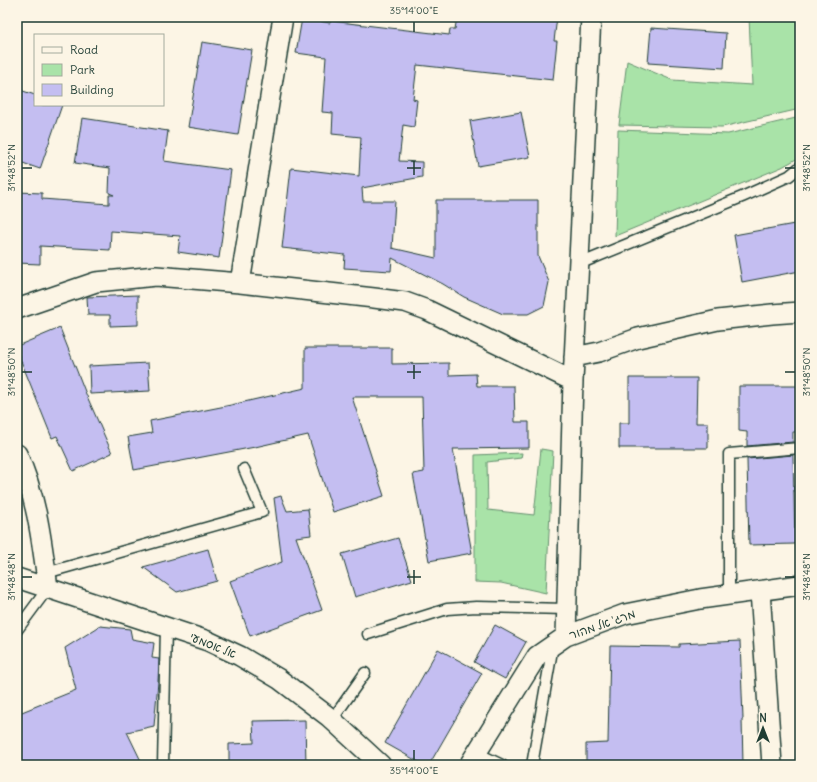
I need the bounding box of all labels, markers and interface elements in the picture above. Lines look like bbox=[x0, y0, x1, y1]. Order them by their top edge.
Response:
text: 35°14'00"E bbox=[390, 4, 439, 17]
legend bbox=[34, 34, 164, 106]
text: Road bbox=[70, 42, 98, 57]
text: Park bbox=[70, 62, 95, 77]
text: Building bbox=[70, 82, 114, 97]
text: 31°48'52"N bbox=[5, 144, 18, 192]
text: 31°48'52"N bbox=[800, 144, 813, 192]
text: 31°48'50"N bbox=[5, 348, 18, 396]
text: 31°48'50"N bbox=[800, 348, 813, 396]
text: 31°48'48"N bbox=[5, 553, 18, 601]
text: 31°48'48"N bbox=[800, 553, 813, 601]
street label: מרג' אל מהור bbox=[567, 606, 637, 642]
street label: אל אסמעי bbox=[188, 629, 238, 661]
north arrow bbox=[743, 708, 783, 748]
text: N bbox=[759, 711, 767, 725]
text: 35°14'00"E bbox=[390, 764, 439, 777]

